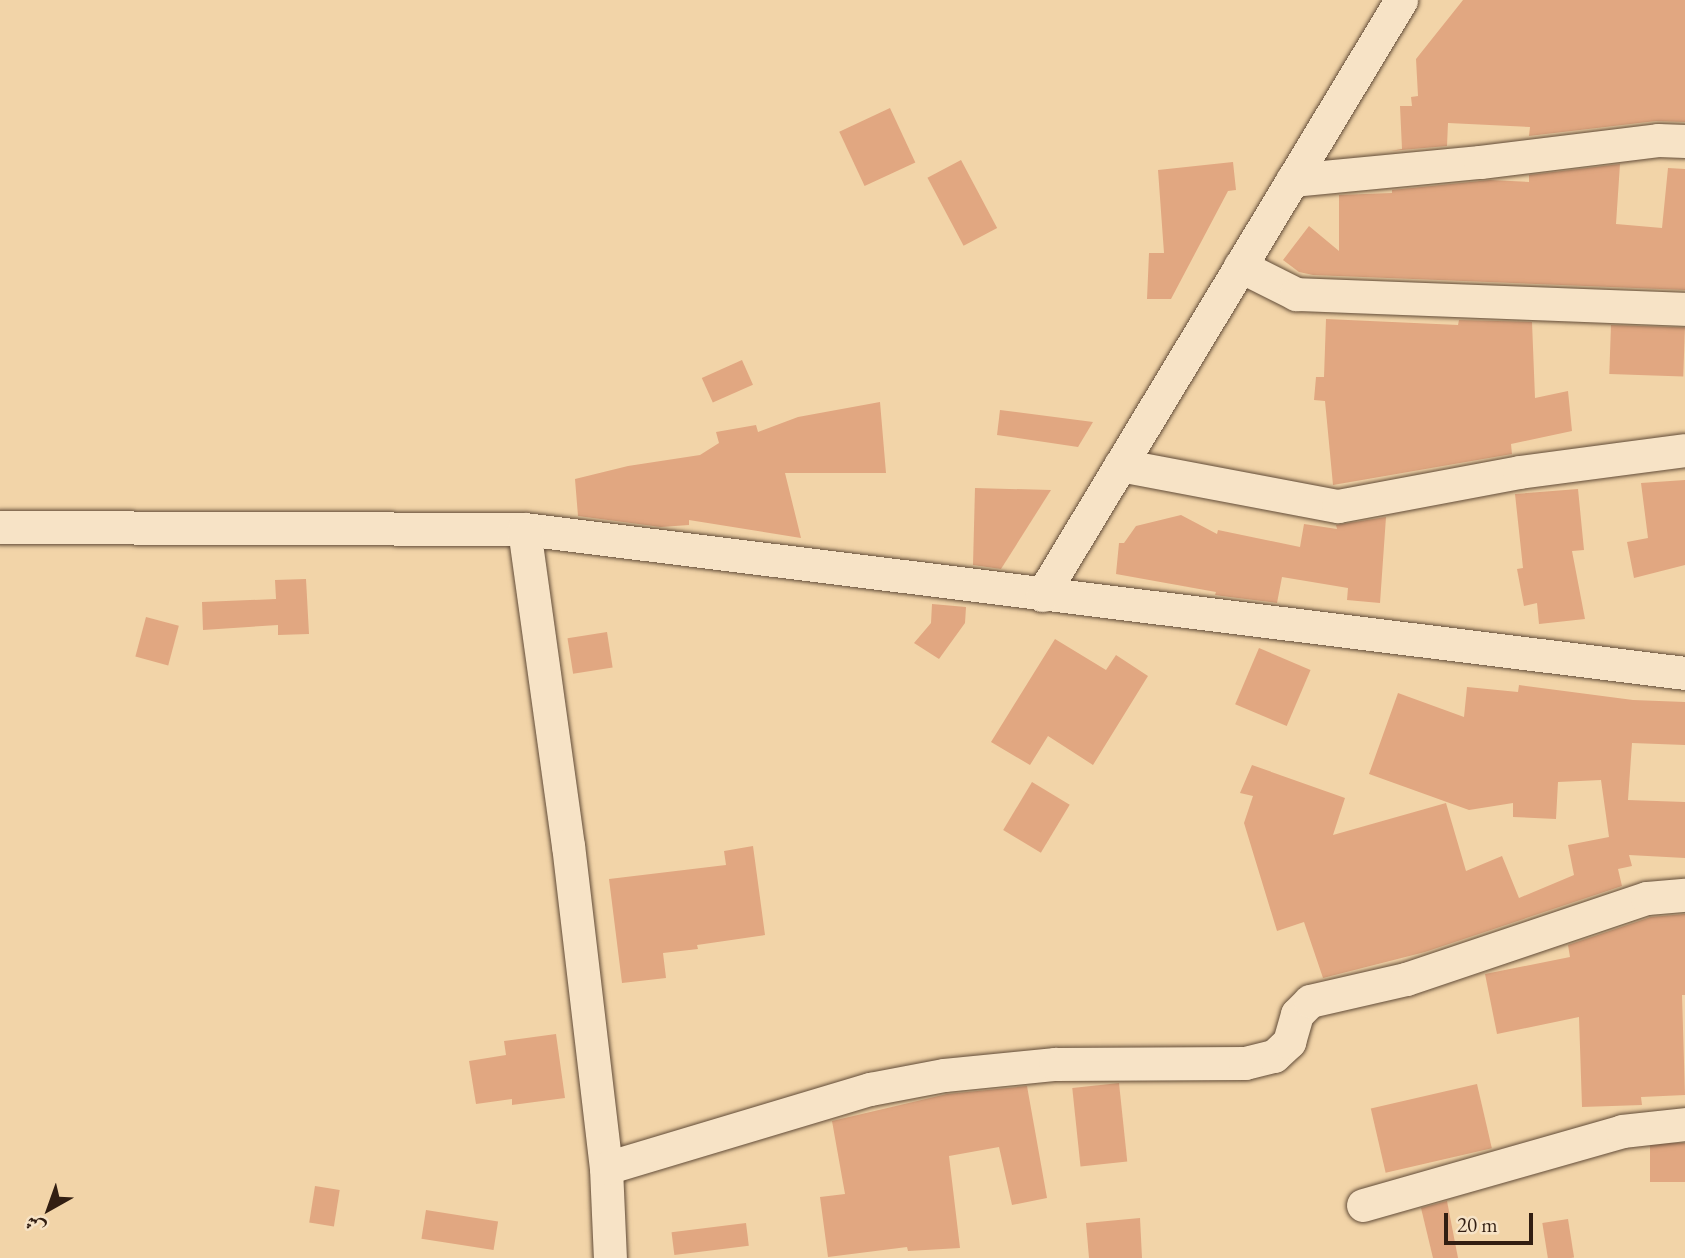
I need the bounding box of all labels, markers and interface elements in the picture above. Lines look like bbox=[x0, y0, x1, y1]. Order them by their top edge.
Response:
north arrow bbox=[14, 1174, 84, 1244]
scale bar bbox=[1447, 1198, 1536, 1242]
text: ش bbox=[20, 1210, 50, 1241]
text: 20 m bbox=[1457, 1211, 1498, 1238]

